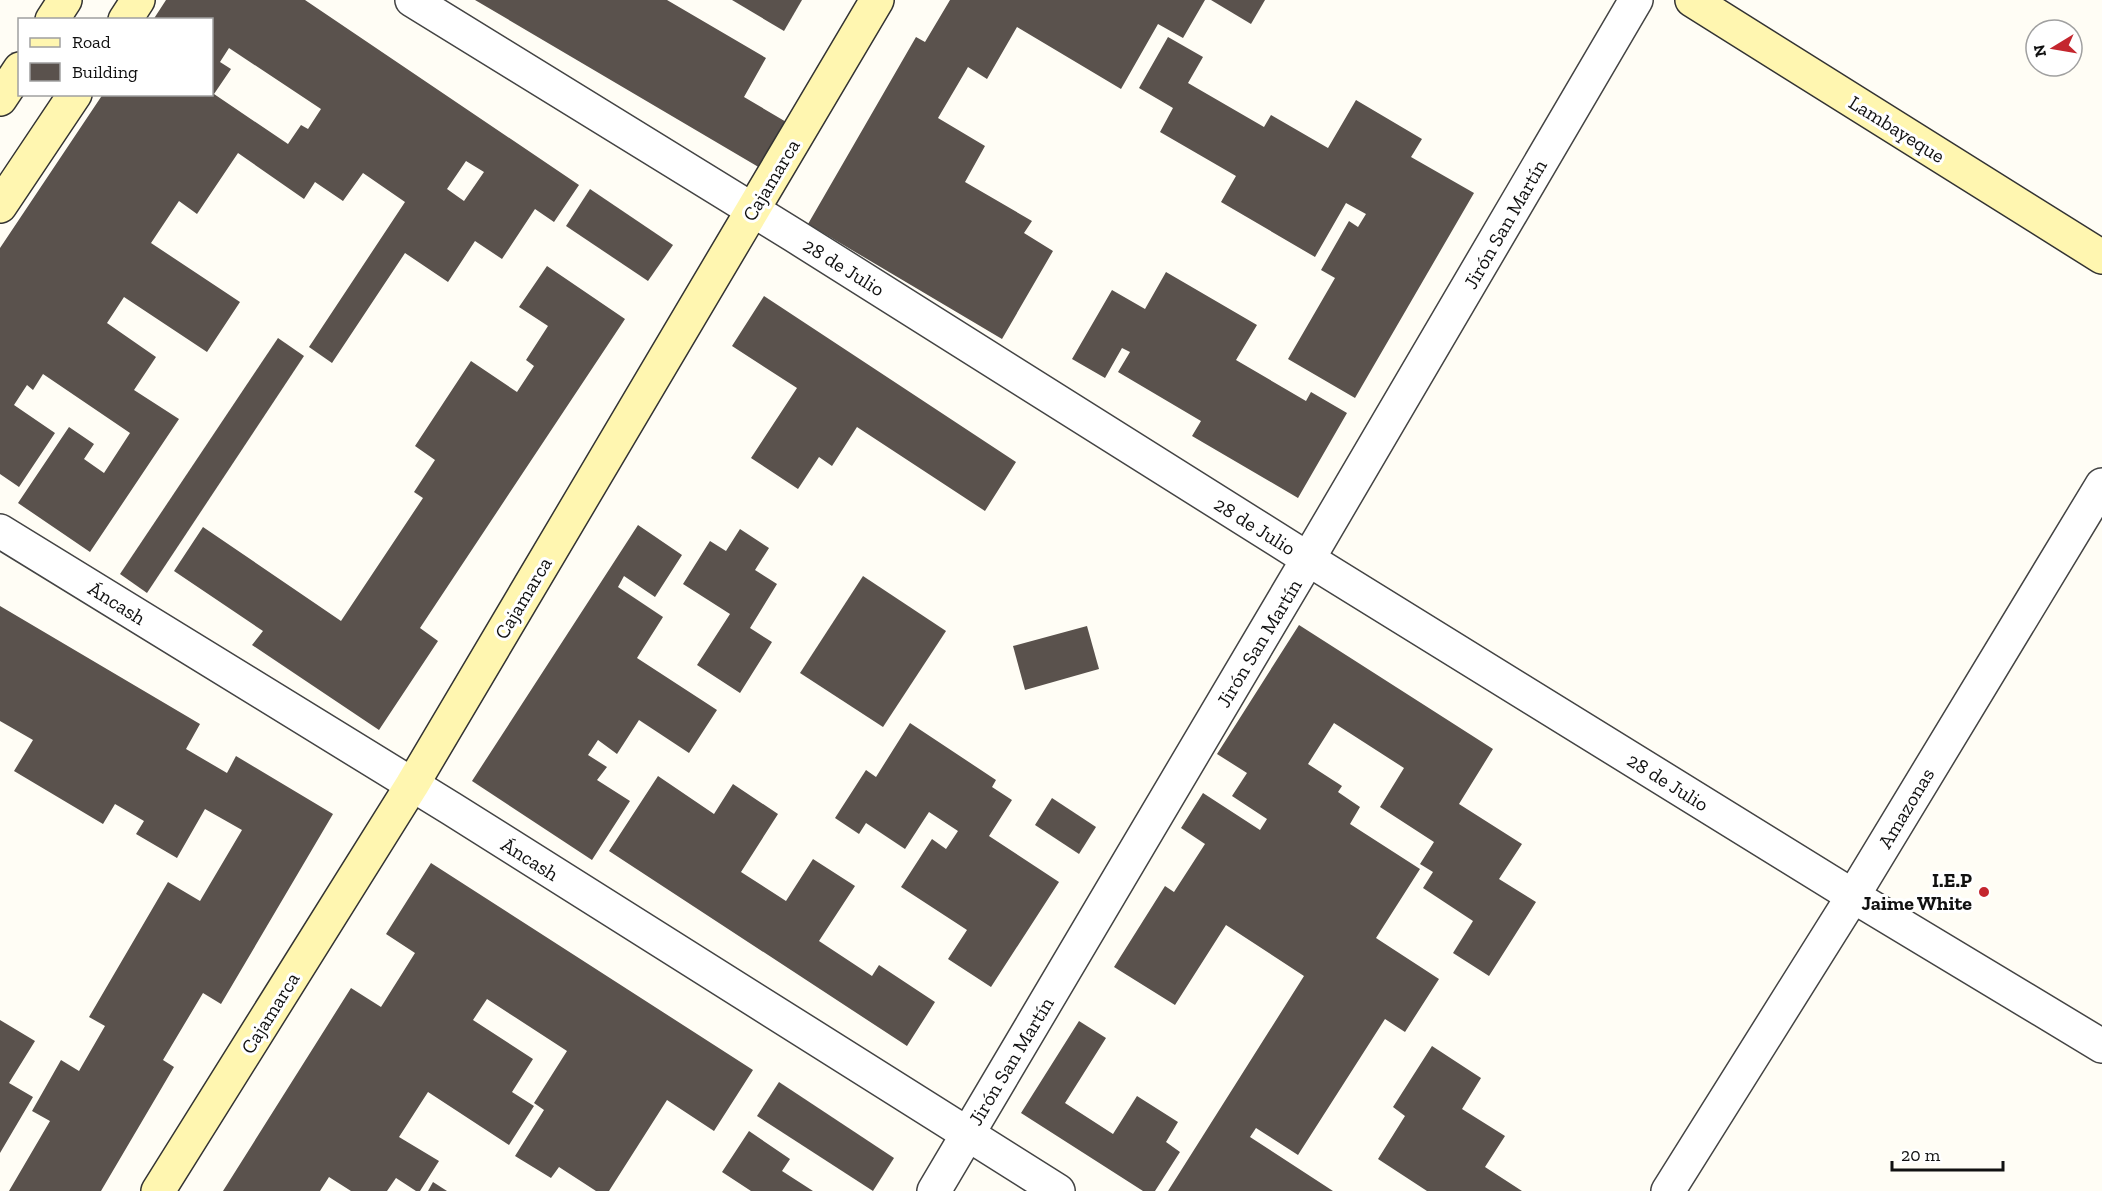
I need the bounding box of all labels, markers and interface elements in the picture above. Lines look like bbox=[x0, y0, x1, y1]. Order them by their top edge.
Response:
legend bbox=[18, 18, 213, 96]
north arrow bbox=[2024, 18, 2084, 78]
text: Road bbox=[72, 31, 111, 53]
text: N bbox=[2029, 43, 2050, 59]
text: Building bbox=[72, 61, 138, 83]
street label: Lambayeque bbox=[1845, 90, 1949, 168]
street label: Cajamarca bbox=[737, 134, 805, 225]
street label: Jirón San Martín bbox=[1458, 155, 1552, 293]
street label: 28 de Julio bbox=[799, 233, 889, 301]
street label: 28 de Julio bbox=[1210, 492, 1300, 560]
street label: Cajamarca bbox=[489, 552, 557, 643]
street label: Jirón San Martín bbox=[1211, 574, 1307, 711]
street label: Áncash bbox=[84, 576, 151, 630]
street label: 28 de Julio bbox=[1623, 748, 1713, 816]
street label: Amazonas bbox=[1873, 764, 1939, 852]
street label: Áncash bbox=[497, 832, 564, 886]
place label: I.E.P Jaime White bbox=[1862, 868, 1972, 915]
marker: I.E.P Jaime White bbox=[1977, 885, 1991, 899]
street label: Cajamarca bbox=[236, 968, 305, 1058]
street label: Jirón San Martín bbox=[963, 992, 1059, 1129]
scale bar bbox=[1892, 1134, 2003, 1172]
text: 20 m bbox=[1901, 1144, 1941, 1166]

